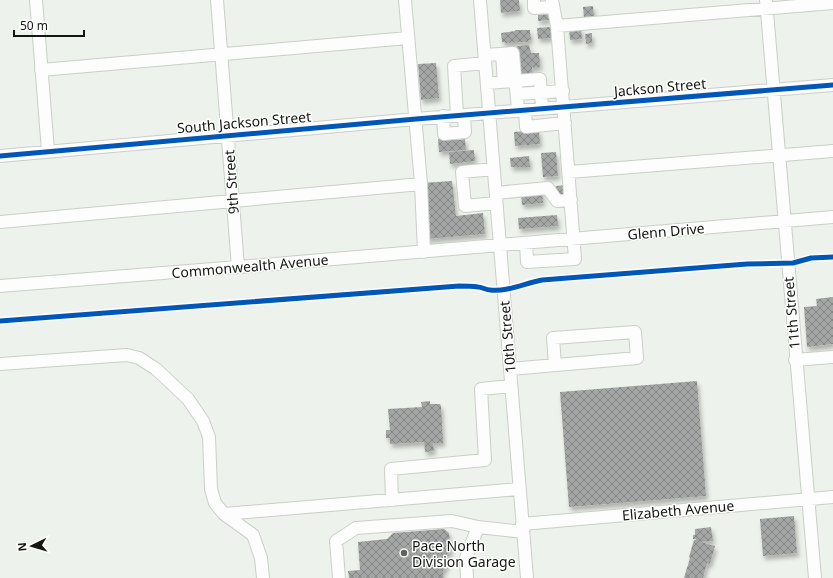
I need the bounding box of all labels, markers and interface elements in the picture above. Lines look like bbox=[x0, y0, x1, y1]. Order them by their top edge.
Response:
scale bar bbox=[14, 12, 84, 38]
text: 50 m bbox=[20, 17, 48, 34]
street label: Jackson Street bbox=[611, 74, 707, 101]
street label: South Jackson Street bbox=[176, 107, 312, 137]
street label: 9th Street bbox=[219, 149, 243, 215]
street label: Glenn Drive bbox=[627, 218, 705, 244]
street label: Commonwealth Avenue bbox=[171, 250, 329, 282]
street label: 11th Street bbox=[778, 276, 804, 350]
street label: 10th Street bbox=[494, 300, 520, 374]
street label: Elizabeth Avenue bbox=[621, 496, 735, 524]
north arrow bbox=[12, 526, 52, 566]
place label: Pace North Division Garage bbox=[412, 536, 516, 571]
text: N bbox=[14, 542, 29, 552]
marker: Pace North Division Garage bbox=[399, 548, 409, 558]

